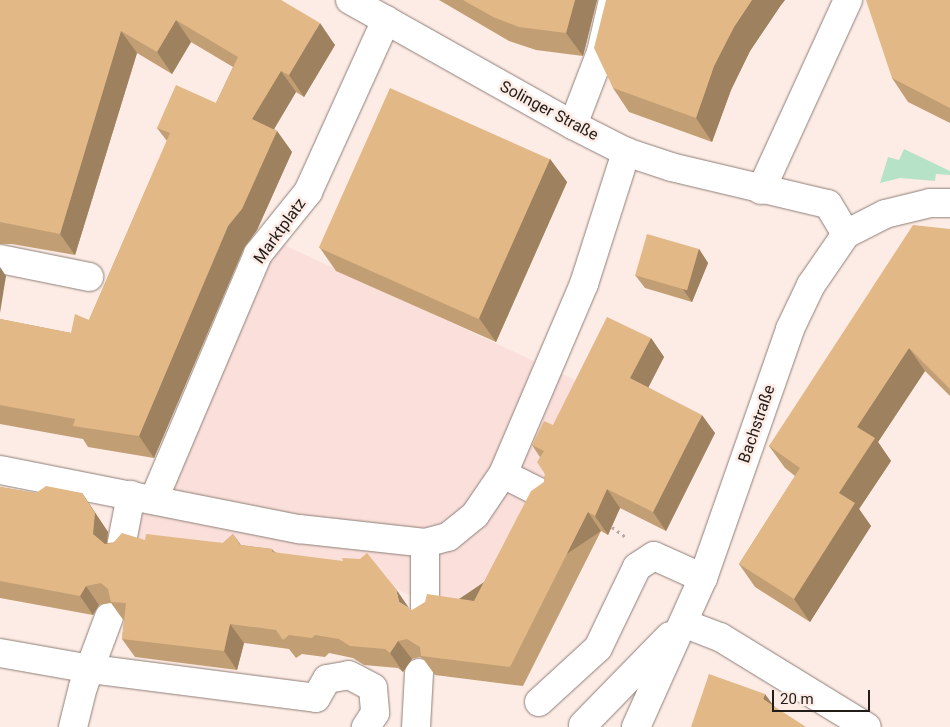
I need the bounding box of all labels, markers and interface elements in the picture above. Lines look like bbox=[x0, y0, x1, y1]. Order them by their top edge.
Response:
street label: Solinger Straße bbox=[497, 77, 601, 145]
street label: Marktplatz bbox=[250, 195, 310, 267]
street label: Bachstraße bbox=[735, 383, 779, 465]
scale bar bbox=[775, 680, 872, 712]
text: 20 m bbox=[780, 690, 814, 708]

